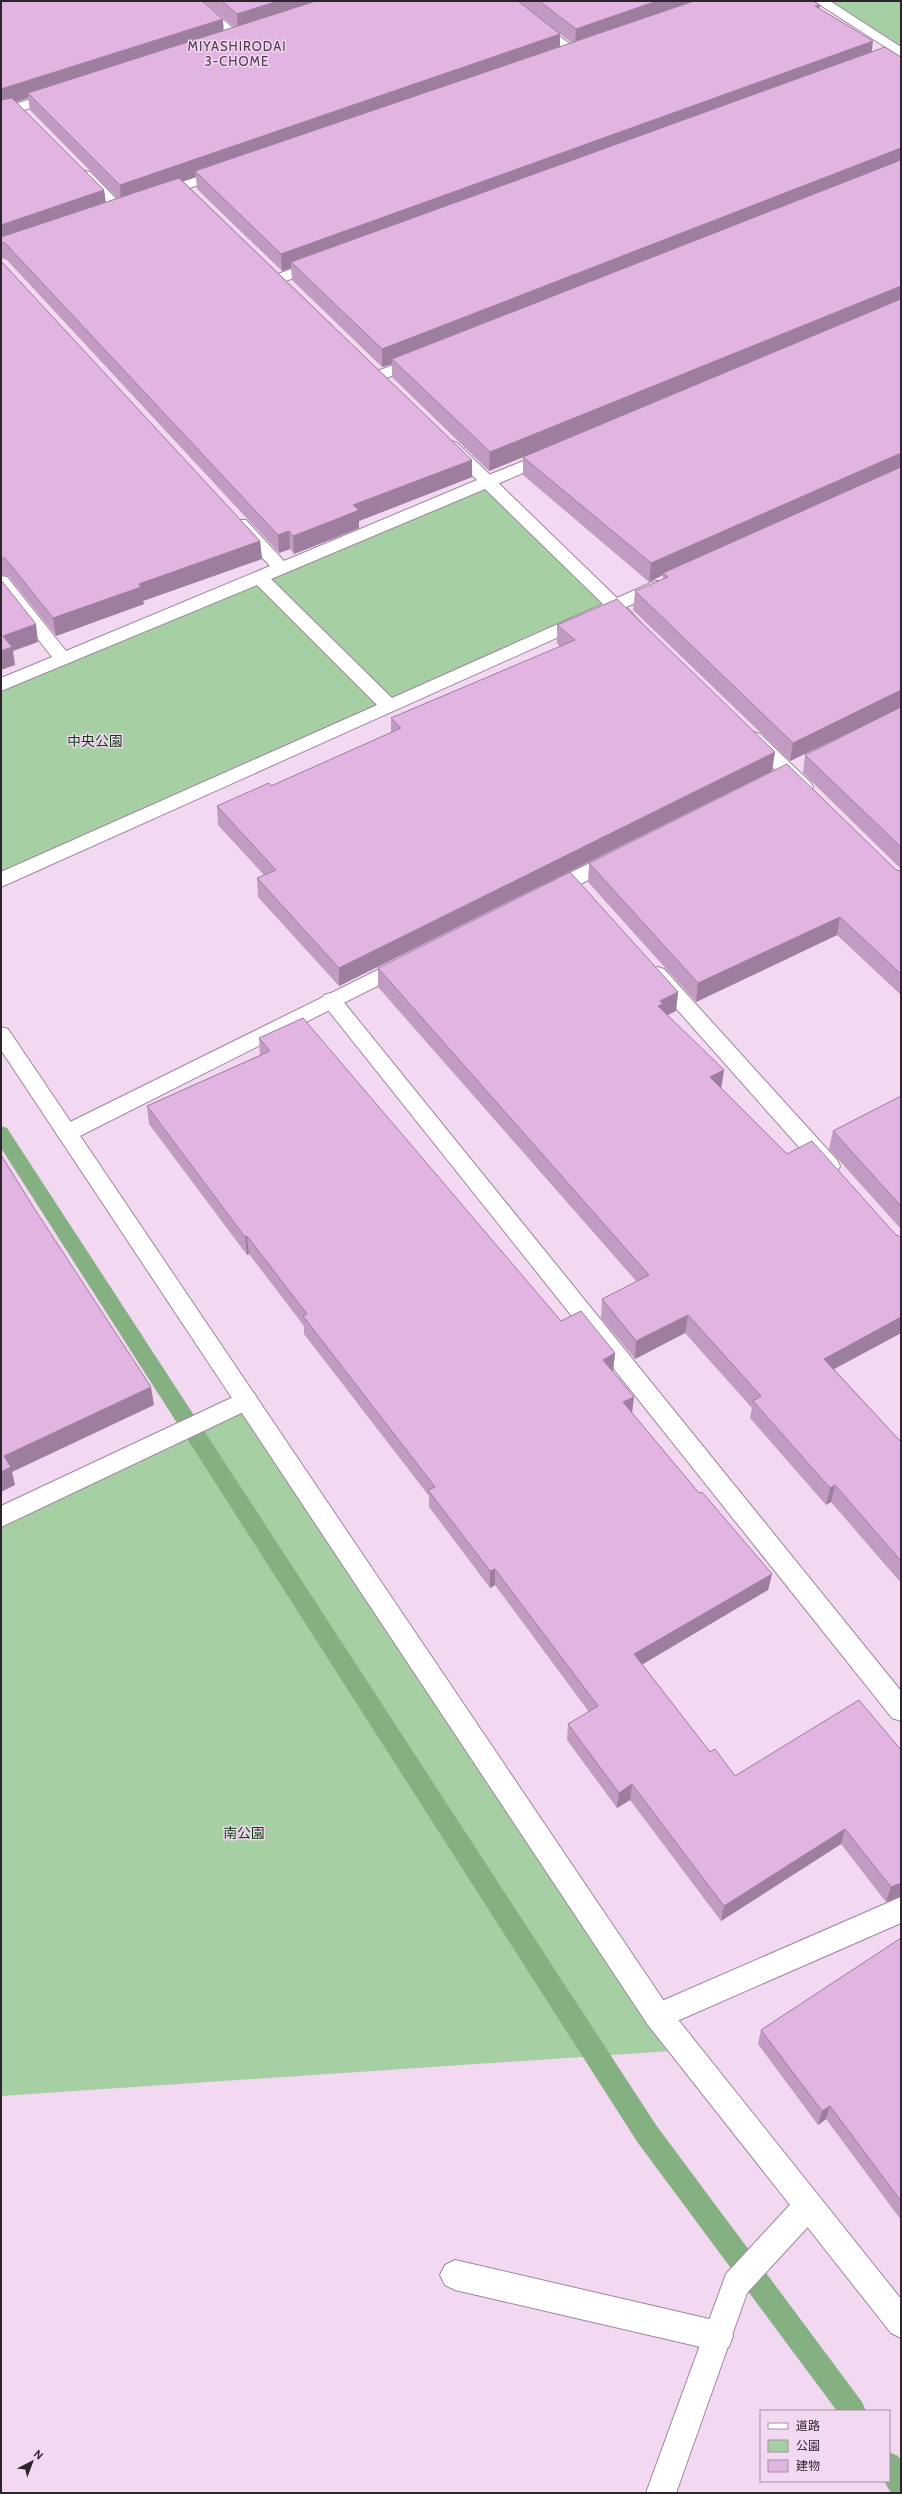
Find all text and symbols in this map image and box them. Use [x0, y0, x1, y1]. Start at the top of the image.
district label: MIYASHIRODAI 3-CHOME [188, 38, 286, 69]
park label: 中央公園 [67, 732, 123, 750]
park label: 南公園 [223, 1824, 265, 1842]
legend [760, 2410, 890, 2482]
text: 道路 [796, 2418, 820, 2433]
text: 公園 [796, 2438, 820, 2453]
north arrow [12, 2442, 52, 2482]
text: N [31, 2447, 46, 2462]
text: 建物 [796, 2458, 820, 2473]

